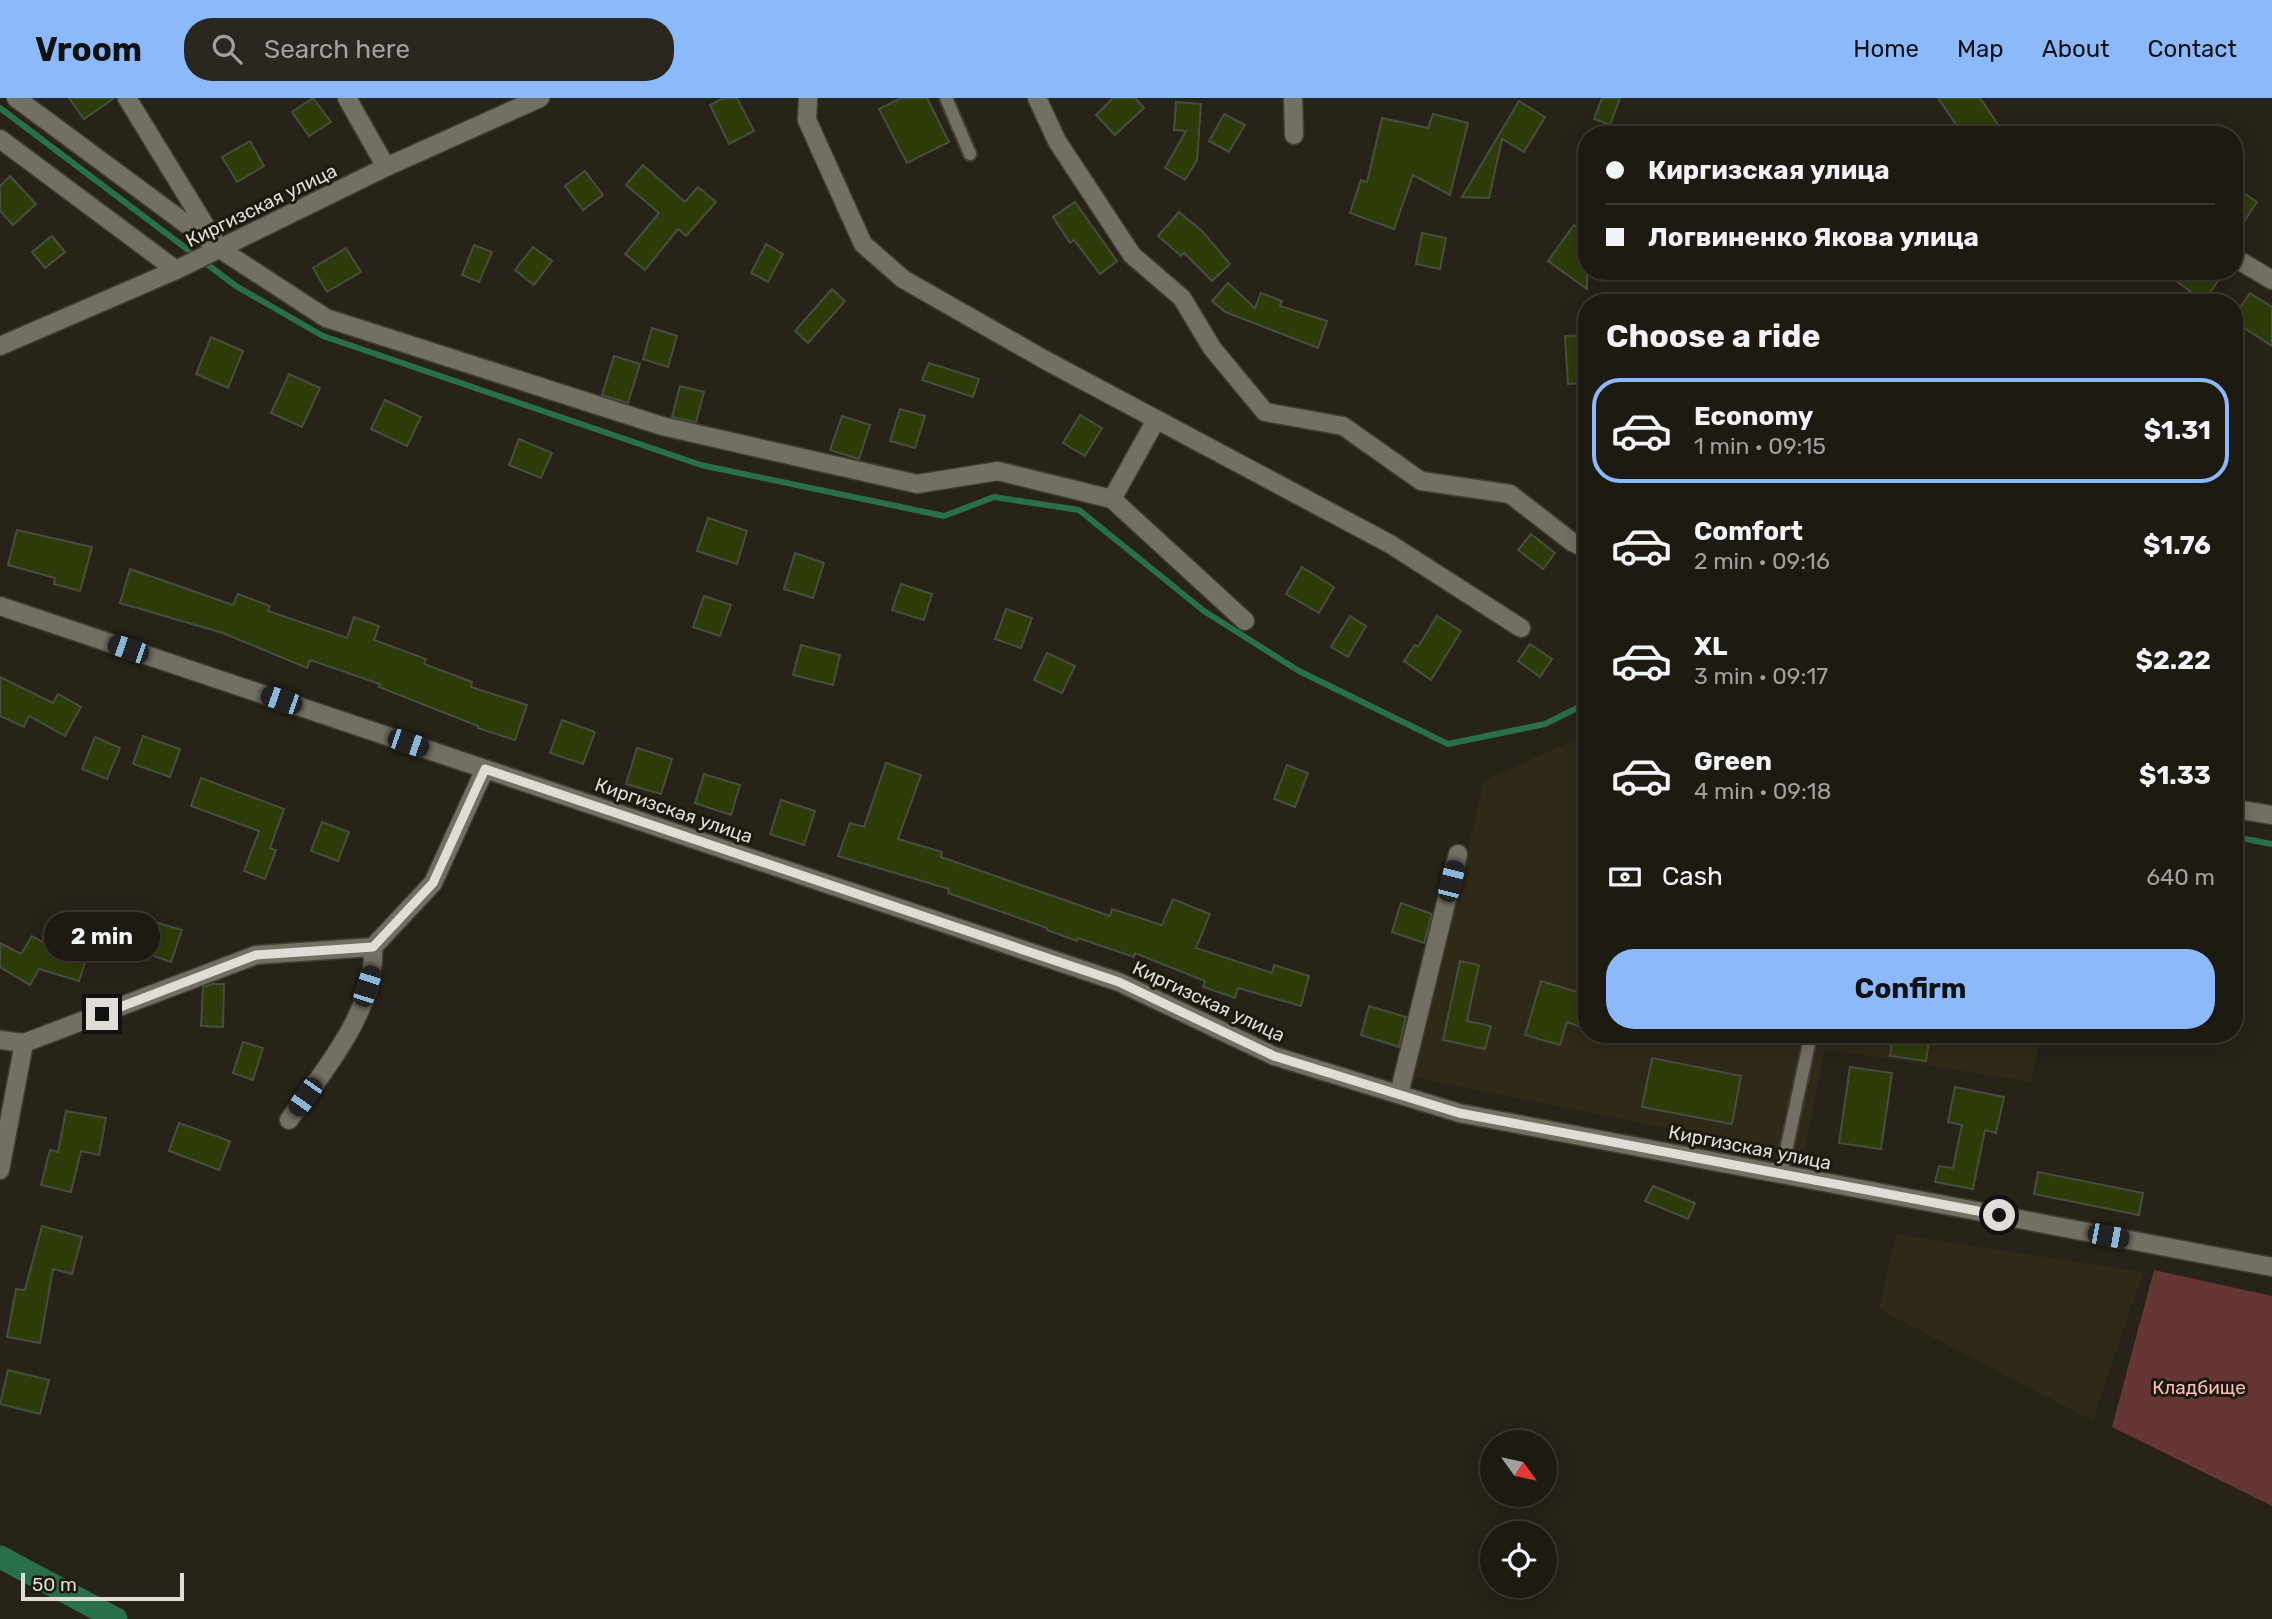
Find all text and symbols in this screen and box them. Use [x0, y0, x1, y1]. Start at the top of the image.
search box [184, 18, 674, 81]
text: Vroom [35, 30, 142, 69]
icon: search [208, 30, 246, 68]
text: Search here [264, 34, 410, 65]
text: Home [1853, 35, 1919, 63]
text: Map [1957, 35, 2004, 63]
text: About [2042, 35, 2110, 63]
text: Contact [2148, 35, 2237, 63]
text: Киргизская улица [1648, 155, 1890, 186]
street label: Киргизская улица [182, 159, 341, 252]
text: Логвиненко Якова улица [1648, 222, 1979, 253]
text: Choose a ride [1606, 317, 1820, 355]
icon: car [1610, 399, 1673, 462]
text: Economy [1694, 401, 1813, 432]
text: $1.31 [2144, 415, 2211, 446]
text: 1 min · 09:15 [1694, 432, 1826, 460]
icon: car [1610, 514, 1673, 577]
text: Comfort [1694, 516, 1803, 547]
text: $1.76 [2143, 530, 2211, 561]
text: 2 min · 09:16 [1694, 547, 1830, 575]
icon: car [1610, 629, 1673, 692]
text: XL [1694, 631, 1727, 662]
car [105, 632, 152, 666]
text: $2.22 [2136, 645, 2211, 676]
text: 3 min · 09:17 [1694, 662, 1828, 690]
car [258, 683, 305, 717]
car [385, 726, 432, 760]
icon: car [1610, 744, 1673, 807]
text: Green [1694, 746, 1772, 777]
text: $1.33 [2139, 760, 2211, 791]
street label: Киргизская улица [592, 773, 756, 848]
text: 4 min · 09:18 [1694, 777, 1831, 805]
car [1436, 858, 1467, 904]
icon: cash [1606, 858, 1644, 896]
text: Cash [1662, 861, 1723, 892]
text: 640 m [2146, 863, 2215, 891]
callout: 2 min [44, 912, 160, 962]
text: 2 min [71, 922, 133, 950]
button: Confirm [1606, 949, 2215, 1029]
street label: Киргизская улица [1129, 956, 1289, 1047]
car [351, 963, 384, 1009]
route end [86, 998, 118, 1030]
car [285, 1074, 326, 1120]
street label: Киргизская улица [1667, 1120, 1833, 1175]
route start [1983, 1199, 2015, 1231]
car [2086, 1222, 2131, 1250]
park label: Кладбище [2152, 1376, 2246, 1399]
north arrow [1480, 1430, 1558, 1507]
map controls [1480, 1430, 1557, 1598]
button: locate [1480, 1521, 1557, 1598]
scale bar [21, 1570, 184, 1602]
text: 50 m [32, 1573, 77, 1596]

